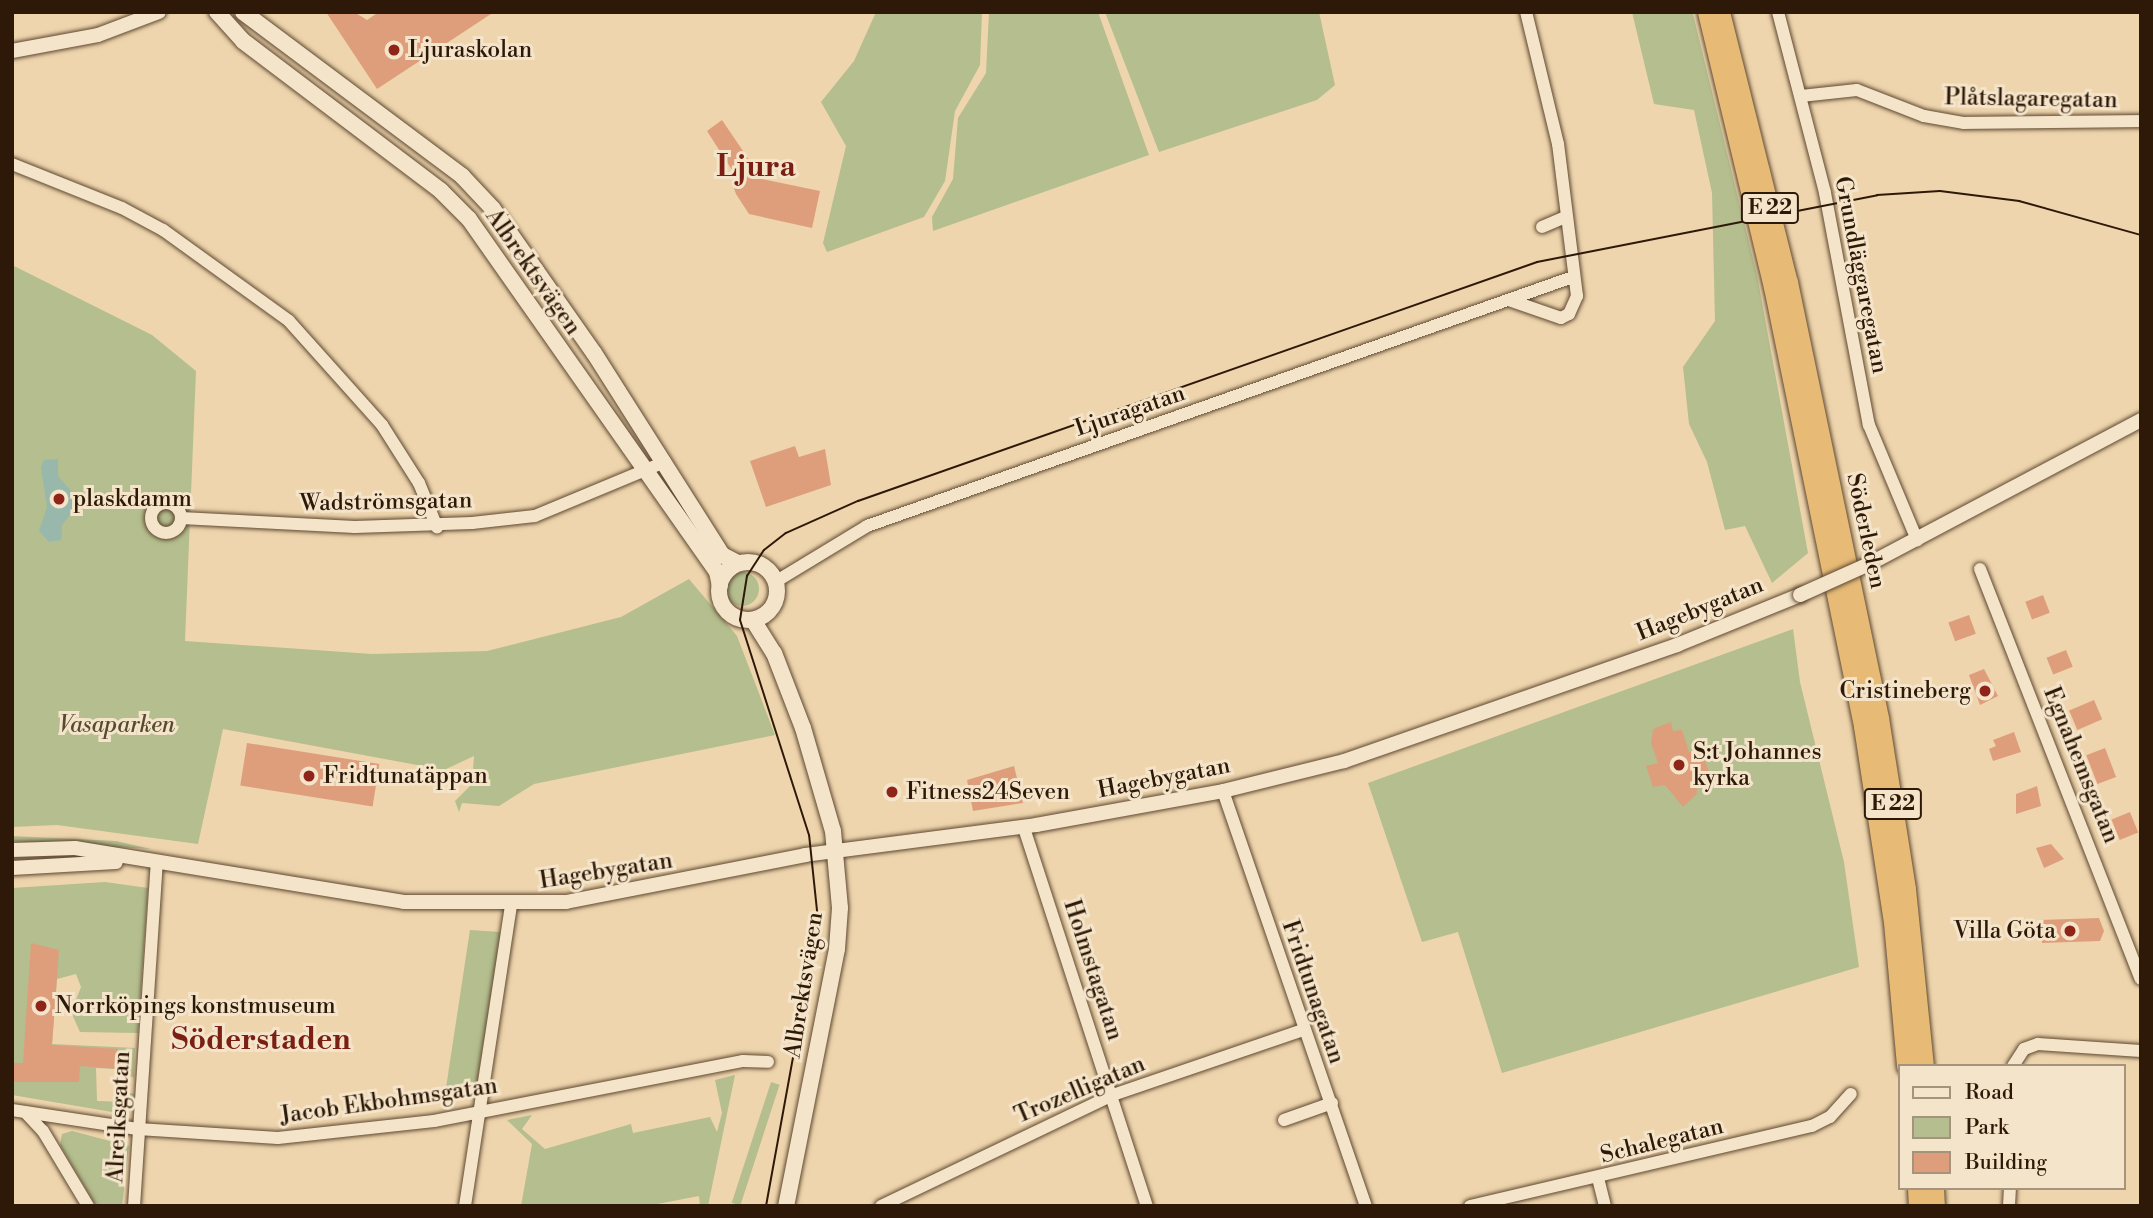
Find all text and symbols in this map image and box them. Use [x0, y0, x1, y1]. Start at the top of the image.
place label: Ljuraskolan [408, 36, 532, 64]
marker: Ljuraskolan [386, 42, 402, 58]
street label: Plåtslagaregatan [1944, 84, 2118, 114]
district label: Ljura [716, 149, 796, 185]
street label: Grundläggaregatan [1828, 174, 1894, 376]
road number: E 22 [1740, 190, 1800, 226]
street label: Albrektsvägen [479, 204, 587, 340]
street label: Ljuragatan [1071, 379, 1189, 443]
street label: Söderleden [1840, 471, 1892, 591]
place label: plaskdamm [73, 485, 192, 513]
street label: Wadströmsgatan [299, 487, 473, 517]
marker: plaskdamm [51, 491, 67, 507]
street label: Hagebygatan [1633, 571, 1767, 647]
place label: Cristineberg [1840, 677, 1971, 705]
marker: Cristineberg [1977, 683, 1993, 699]
street label: Egnahemsgatan [2037, 683, 2125, 847]
park label: Vasaparken [59, 711, 175, 739]
place label: S:t Johannes kyrka [1693, 738, 1822, 792]
street label: Hagebygatan [1095, 752, 1233, 804]
marker: S:t Johannes kyrka [1671, 757, 1687, 773]
place label: Fridtunatäppan [323, 762, 488, 790]
marker: Fridtunatäppan [301, 768, 317, 784]
place label: Fitness24Seven [906, 778, 1070, 806]
marker: Fitness24Seven [884, 784, 900, 800]
road number: E 22 [1863, 786, 1923, 822]
street label: Hagebygatan [537, 847, 675, 895]
street label: Holmstagatan [1057, 896, 1129, 1044]
street label: Albrektsvägen [779, 910, 829, 1060]
street label: Fridtunagatan [1276, 917, 1350, 1067]
place label: Villa Göta [1953, 917, 2056, 945]
marker: Villa Göta [2062, 923, 2078, 939]
place label: Norrköpings konstmuseum [55, 992, 336, 1020]
marker: Norrköpings konstmuseum [33, 998, 49, 1014]
district label: Söderstaden [171, 1022, 351, 1058]
street label: Alreiksgatan [102, 1050, 136, 1184]
street label: Trozelligatan [1011, 1050, 1149, 1130]
legend [1898, 1064, 2125, 1190]
street label: Jacob Ekbohmsgatan [279, 1072, 499, 1130]
text: Road [1965, 1080, 2014, 1106]
street label: Schalegatan [1598, 1112, 1726, 1170]
text: Park [1965, 1115, 2009, 1141]
text: Building [1965, 1150, 2047, 1176]

